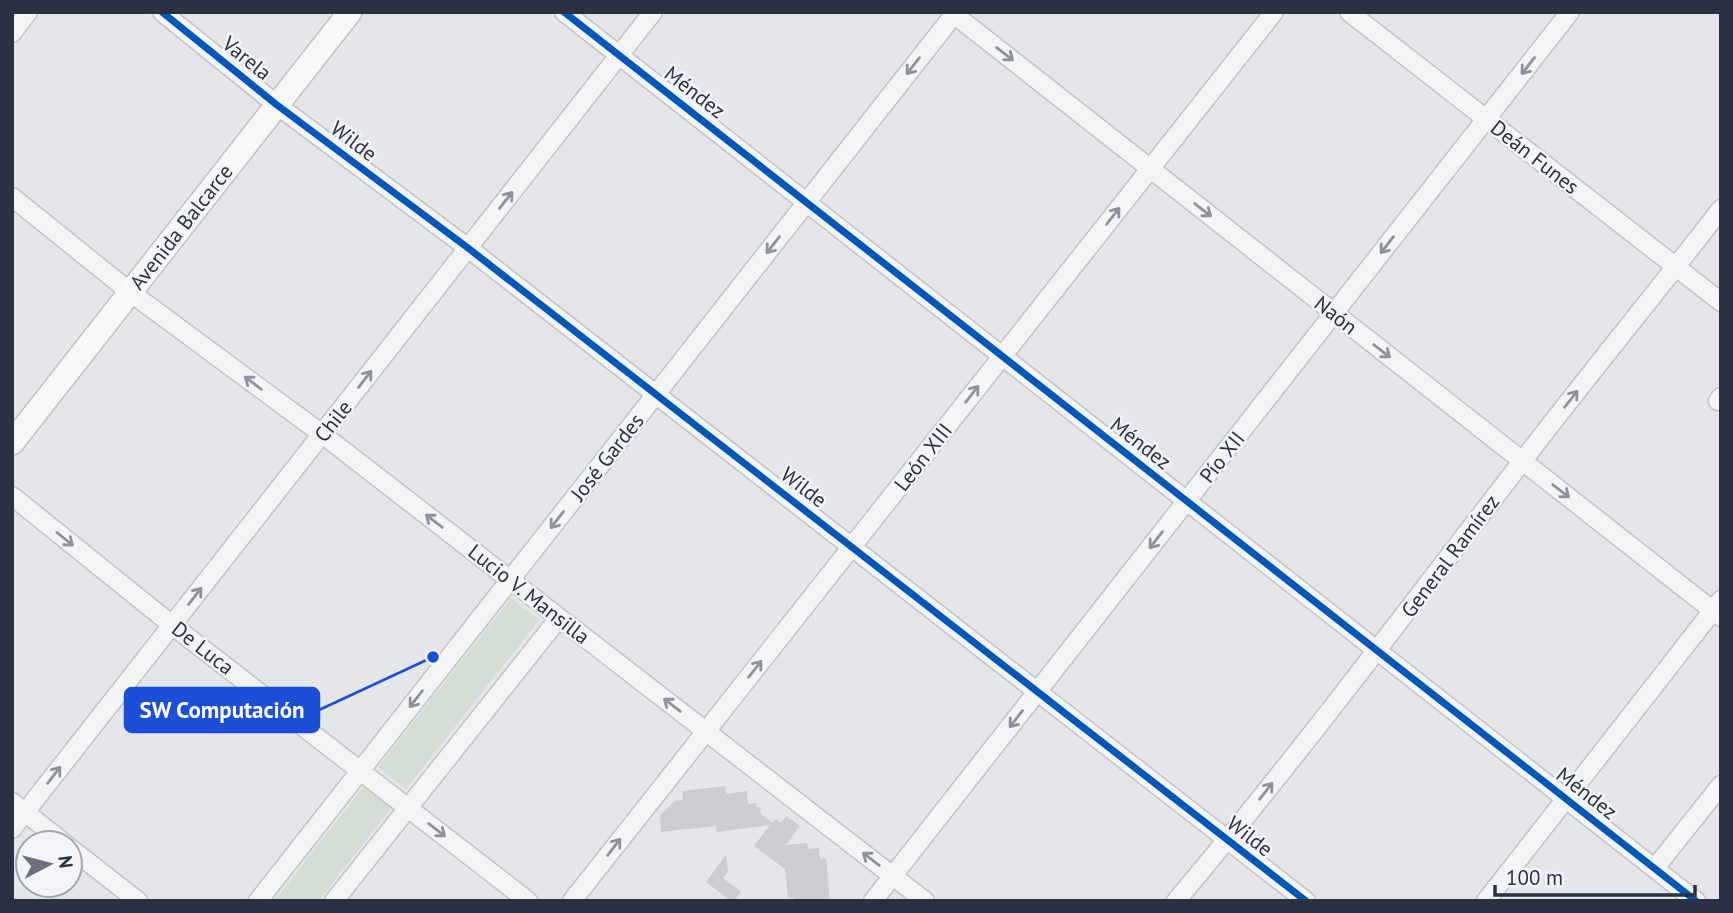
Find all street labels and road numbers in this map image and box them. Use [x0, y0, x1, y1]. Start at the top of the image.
street label: Varela [216, 29, 277, 86]
street label: Méndez [659, 60, 731, 124]
street label: Deán Funes [1485, 114, 1585, 200]
street label: Wilde [325, 115, 383, 167]
street label: Avenida Balcarce [124, 159, 238, 295]
street label: Naón [1309, 290, 1363, 340]
street label: Chile [308, 395, 358, 447]
street label: José Gardes [564, 408, 650, 507]
street label: Méndez [1105, 411, 1177, 475]
street label: León XIII [888, 418, 958, 496]
street label: Pío XII [1193, 426, 1251, 488]
street label: Wilde [776, 461, 832, 513]
street label: General Ramírez [1395, 489, 1505, 623]
street label: Lucio V. Mansilla [463, 538, 595, 650]
street label: De Luca [166, 615, 240, 681]
street label: Méndez [1551, 761, 1623, 825]
street label: Wilde [1222, 810, 1278, 862]

